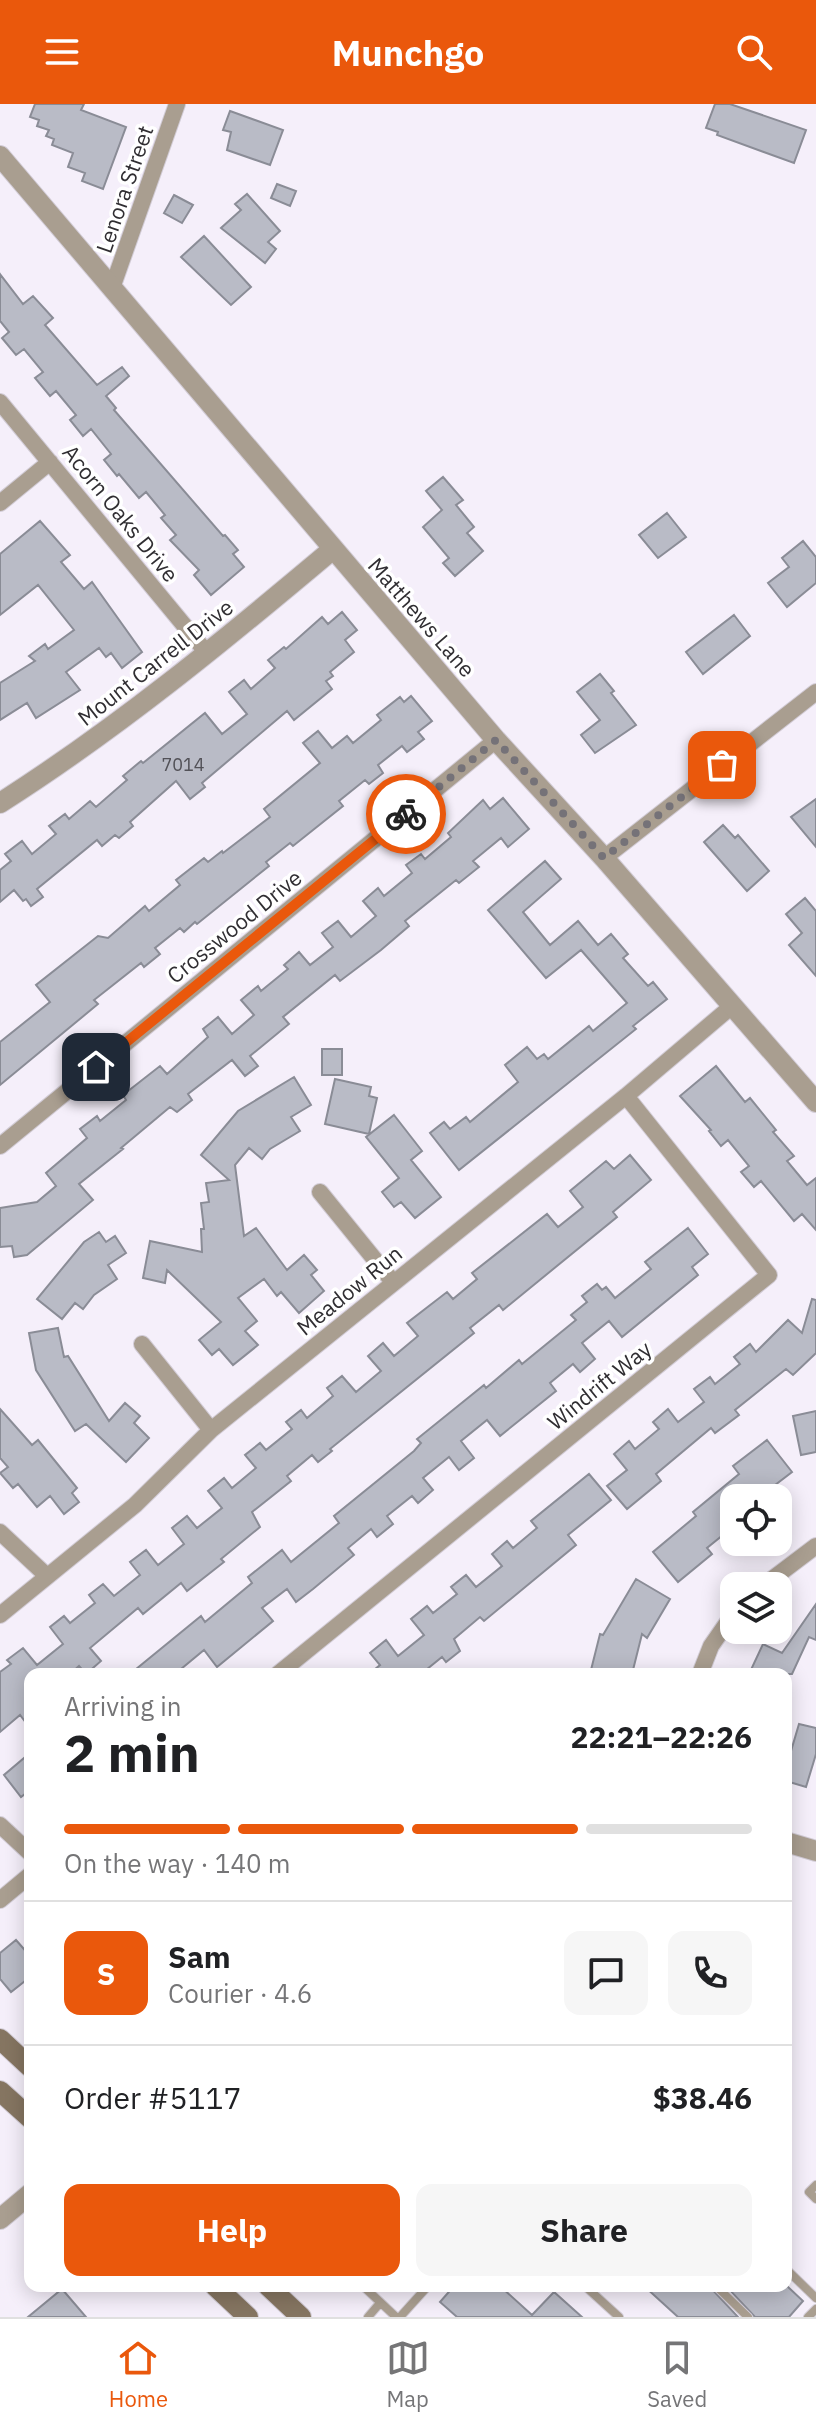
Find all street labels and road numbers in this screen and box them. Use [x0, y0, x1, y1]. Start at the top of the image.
street label: Lenora Street [89, 121, 159, 257]
street label: Acorn Oaks Drive [57, 438, 185, 588]
street label: Matthews Lane [362, 551, 482, 683]
street label: Mount Carrell Drive [71, 592, 239, 732]
street label: Crosswood Drive [161, 863, 307, 989]
street label: Meadow Run [290, 1239, 408, 1341]
street label: Windrift Way [541, 1334, 657, 1436]

